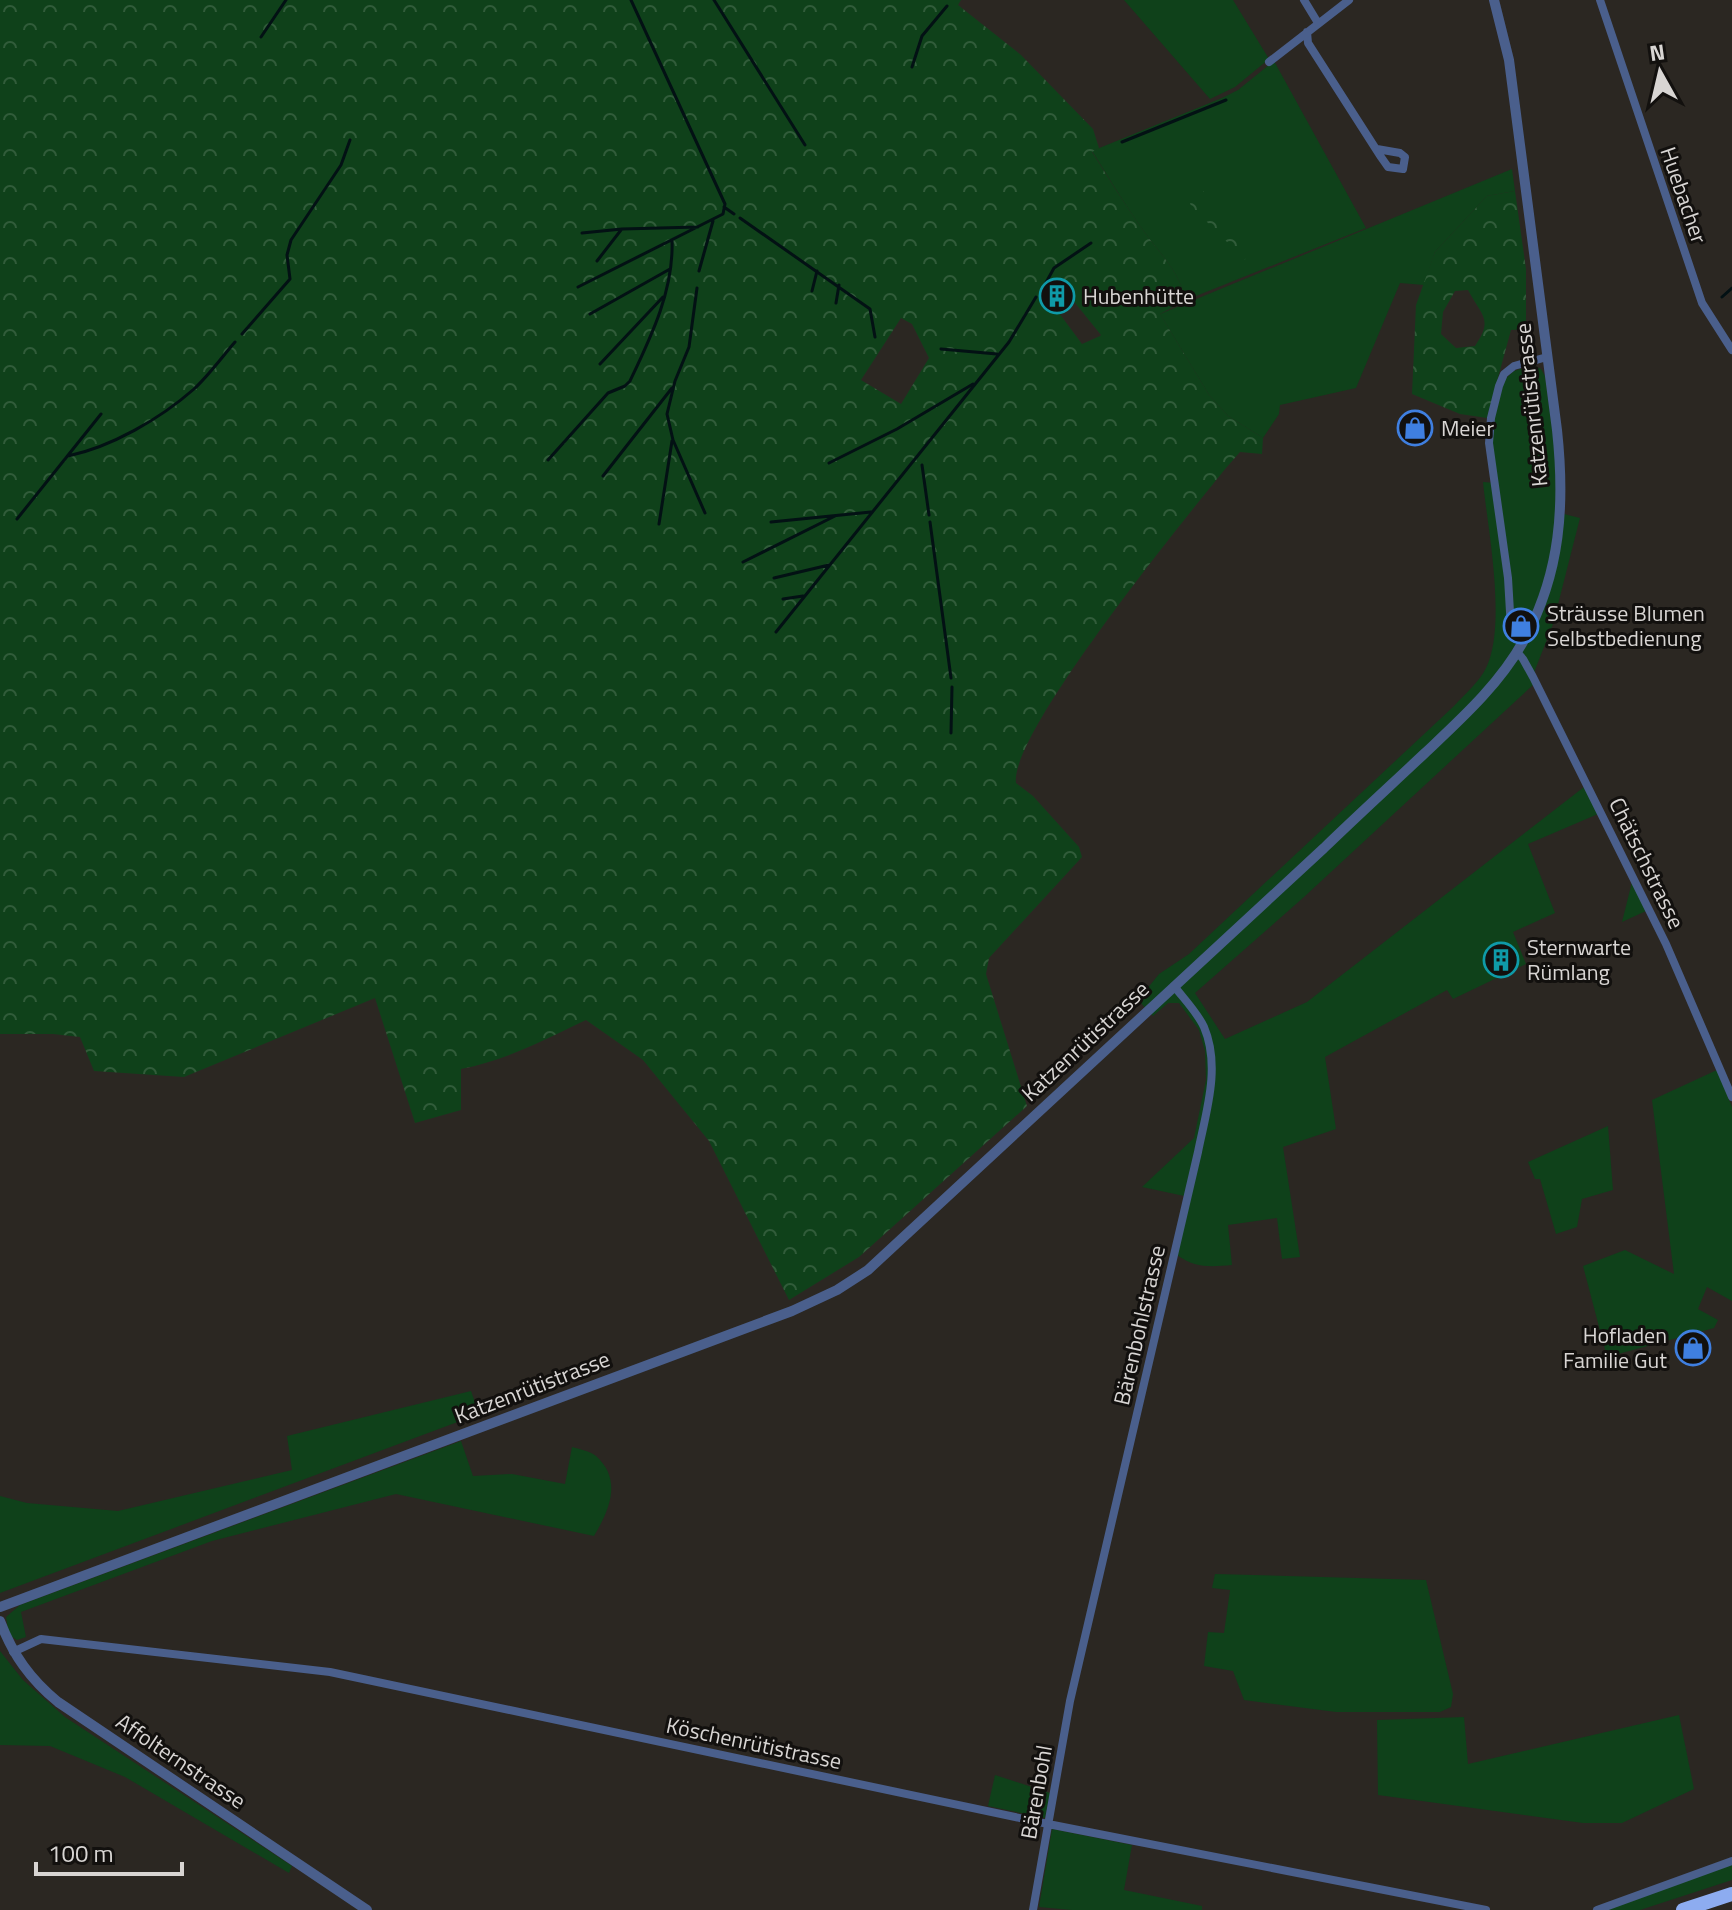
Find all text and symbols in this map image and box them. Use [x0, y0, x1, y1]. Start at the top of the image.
north arrow [1620, 32, 1700, 112]
text: N [1647, 34, 1667, 70]
street label: Huebacher [1652, 142, 1717, 248]
building icon: Hubenhütte [1038, 277, 1076, 315]
place label: Hubenhütte [1083, 279, 1194, 313]
street label: Katzenrütistrasse [1506, 322, 1556, 488]
shop icon: Meier [1396, 409, 1434, 447]
place label: Meier [1441, 411, 1494, 445]
place label: Sträusse Blumen Selbstbedienung [1547, 596, 1705, 655]
shop icon: Sträusse Blumen Selbstbedienung [1502, 607, 1540, 645]
street label: Chätschstrasse [1601, 792, 1693, 934]
place label: Sternwarte Rümlang [1527, 930, 1631, 989]
building icon: Sternwarte Rümlang [1482, 941, 1520, 979]
street label: Katzenrütistrasse [1013, 973, 1157, 1109]
street label: Bärenbohlstrasse [1104, 1242, 1174, 1408]
place label: Hofladen Familie Gut [1563, 1318, 1667, 1377]
shop icon: Hofladen Familie Gut [1674, 1329, 1712, 1367]
street label: Katzenrütistrasse [449, 1342, 615, 1432]
street label: Affolternstrasse [109, 1705, 253, 1817]
street label: Köschenrütistrasse [663, 1708, 845, 1778]
street label: Bärenbohl [1011, 1742, 1061, 1842]
scale bar [36, 1826, 182, 1876]
text: 100 m [48, 1835, 114, 1871]

